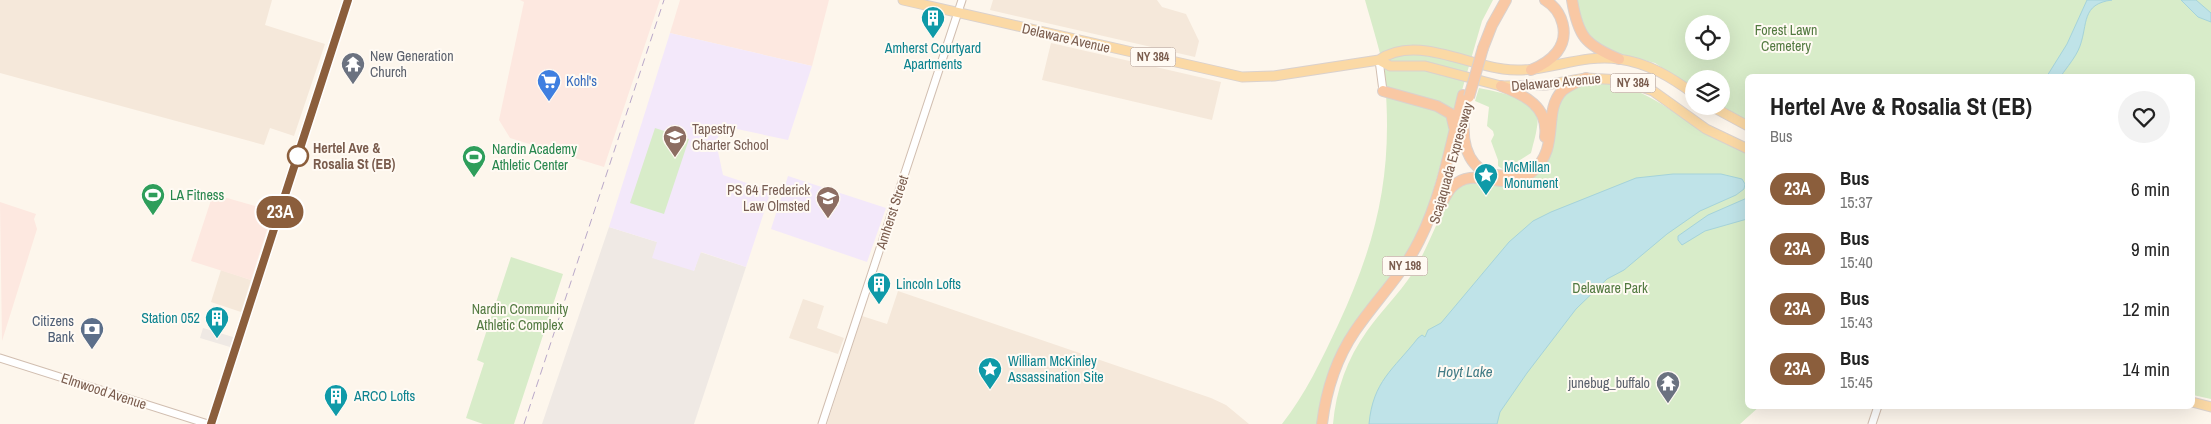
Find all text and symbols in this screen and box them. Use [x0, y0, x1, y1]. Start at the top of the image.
building icon: Amherst Courtyard Apartments [920, 5, 946, 39]
map controls [1685, 15, 1730, 115]
button: locate [1685, 15, 1730, 60]
street label: Delaware Avenue [1020, 19, 1112, 57]
park label: Forest Lawn Cemetery [1755, 21, 1817, 55]
place label: Amherst Courtyard Apartments [884, 39, 981, 73]
place label: New Generation Church [370, 47, 454, 81]
road number: NY 384 [1130, 48, 1176, 66]
temple icon: New Generation Church [340, 51, 366, 85]
supermarket icon: Kohl's [536, 68, 562, 102]
street label: Delaware Avenue [1510, 69, 1602, 95]
button: layers [1685, 70, 1730, 115]
place label: Kohl's [566, 72, 597, 90]
road number: NY 384 [1610, 74, 1656, 92]
text: Hertel Ave & Rosalia St (EB) [1770, 90, 2032, 122]
button: heart [2118, 91, 2170, 143]
street label: Scajaquada Expressway [1425, 100, 1477, 226]
place label: Tapestry Charter School [692, 120, 769, 154]
school or university icon: Tapestry Charter School [662, 124, 688, 158]
text: Bus [1770, 125, 1793, 147]
place label: Hertel Ave & Rosalia St (EB) [313, 139, 395, 173]
place label: Nardin Academy Athletic Center [491, 140, 577, 174]
sports icon: Nardin Academy Athletic Center [461, 144, 487, 178]
marker: Hertel Ave & Rosalia St (EB) [287, 145, 309, 167]
place label: McMillan Monument [1504, 158, 1558, 192]
place icon: McMillan Monument [1473, 162, 1499, 196]
text: Bus [1840, 165, 1869, 191]
street label: Amherst Street [871, 173, 912, 252]
text: 23A [1784, 176, 1811, 201]
text: 6 min [2131, 176, 2170, 202]
place label: PS 64 Frederick Law Olmsted [727, 181, 810, 215]
sports icon: LA Fitness [140, 182, 166, 216]
school or university icon: PS 64 Frederick Law Olmsted [815, 185, 841, 219]
place label: LA Fitness [170, 186, 225, 204]
text: 15:37 [1840, 191, 1873, 213]
line badge: 23A [251, 196, 309, 228]
text: 23A [266, 199, 294, 224]
text: Bus [1840, 225, 1869, 251]
text: 23A [1784, 236, 1811, 261]
text: 9 min [2131, 236, 2170, 262]
text: 15:40 [1840, 251, 1873, 273]
road number: NY 198 [1382, 256, 1428, 276]
building icon: Lincoln Lofts [866, 271, 892, 305]
place label: Lincoln Lofts [896, 275, 961, 293]
park label: Delaware Park [1572, 279, 1648, 297]
text: Bus [1840, 285, 1869, 311]
text: 23A [1784, 296, 1811, 321]
text: 12 min [2122, 296, 2170, 322]
park label: Nardin Community Athletic Complex [472, 300, 568, 334]
building icon: Station 052 [204, 305, 230, 339]
place label: Station 052 [141, 309, 200, 327]
text: 15:43 [1840, 311, 1873, 333]
place label: Citizens Bank [32, 312, 74, 346]
bank icon: Citizens Bank [79, 316, 105, 350]
text: Bus [1840, 345, 1869, 371]
place label: William McKinley Assassination Site [1007, 352, 1104, 386]
place icon: William McKinley Assassination Site [977, 356, 1003, 390]
text: 23A [1784, 356, 1811, 381]
text: 14 min [2122, 356, 2170, 382]
water label: Hoyt Lake [1437, 361, 1493, 382]
street label: Elmwood Avenue [59, 369, 149, 413]
temple icon: junebug_buffalo [1655, 370, 1681, 404]
text: 15:45 [1840, 371, 1873, 393]
place label: junebug_buffalo [1567, 374, 1650, 392]
building icon: ARCO Lofts [323, 383, 349, 417]
place label: ARCO Lofts [353, 387, 416, 405]

